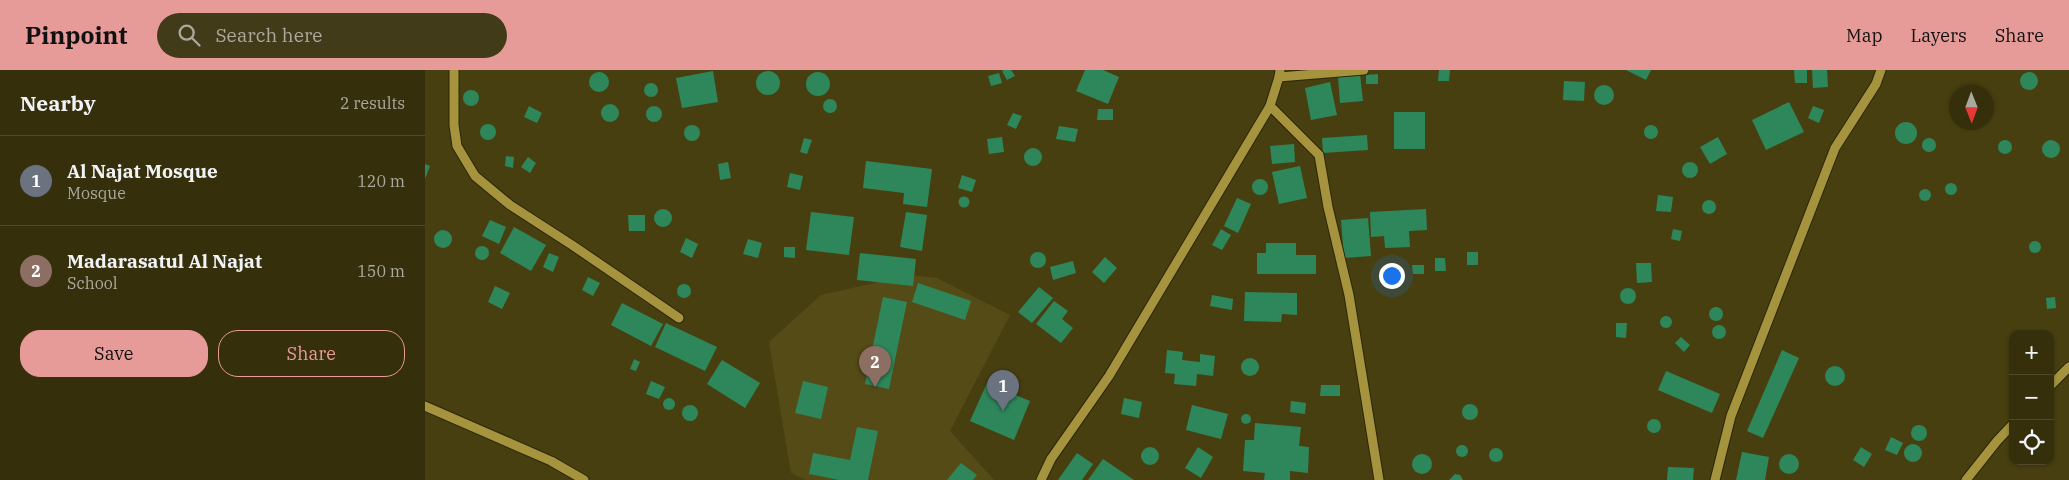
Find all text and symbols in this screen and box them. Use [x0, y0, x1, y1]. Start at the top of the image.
search box [157, 13, 507, 58]
text: Pinpoint [25, 19, 127, 51]
icon: search [175, 21, 203, 49]
text: Search here [215, 23, 322, 47]
text: Map [1846, 24, 1883, 47]
text: Layers [1911, 24, 1967, 47]
text: Share [1995, 24, 2044, 47]
north arrow [1949, 85, 1994, 130]
text: Nearby [20, 89, 96, 117]
text: 2 results [340, 93, 405, 113]
text: Al Najat Mosque [67, 159, 218, 183]
text: 1 [31, 171, 41, 191]
text: 120 m [357, 171, 405, 191]
text: Mosque [67, 183, 126, 203]
text: Madarasatul Al Najat [67, 249, 262, 273]
text: 2 [31, 261, 41, 281]
text: 150 m [357, 261, 405, 281]
your location [1379, 263, 1405, 289]
text: School [67, 273, 118, 293]
button: Save [20, 330, 208, 377]
button: Share [218, 330, 405, 377]
map controls [2009, 330, 2054, 465]
button: + [2009, 330, 2054, 375]
pin: 2 [859, 346, 891, 387]
pin: 1 [987, 370, 1019, 411]
button: − [2009, 375, 2054, 420]
button: locate [2009, 420, 2054, 465]

